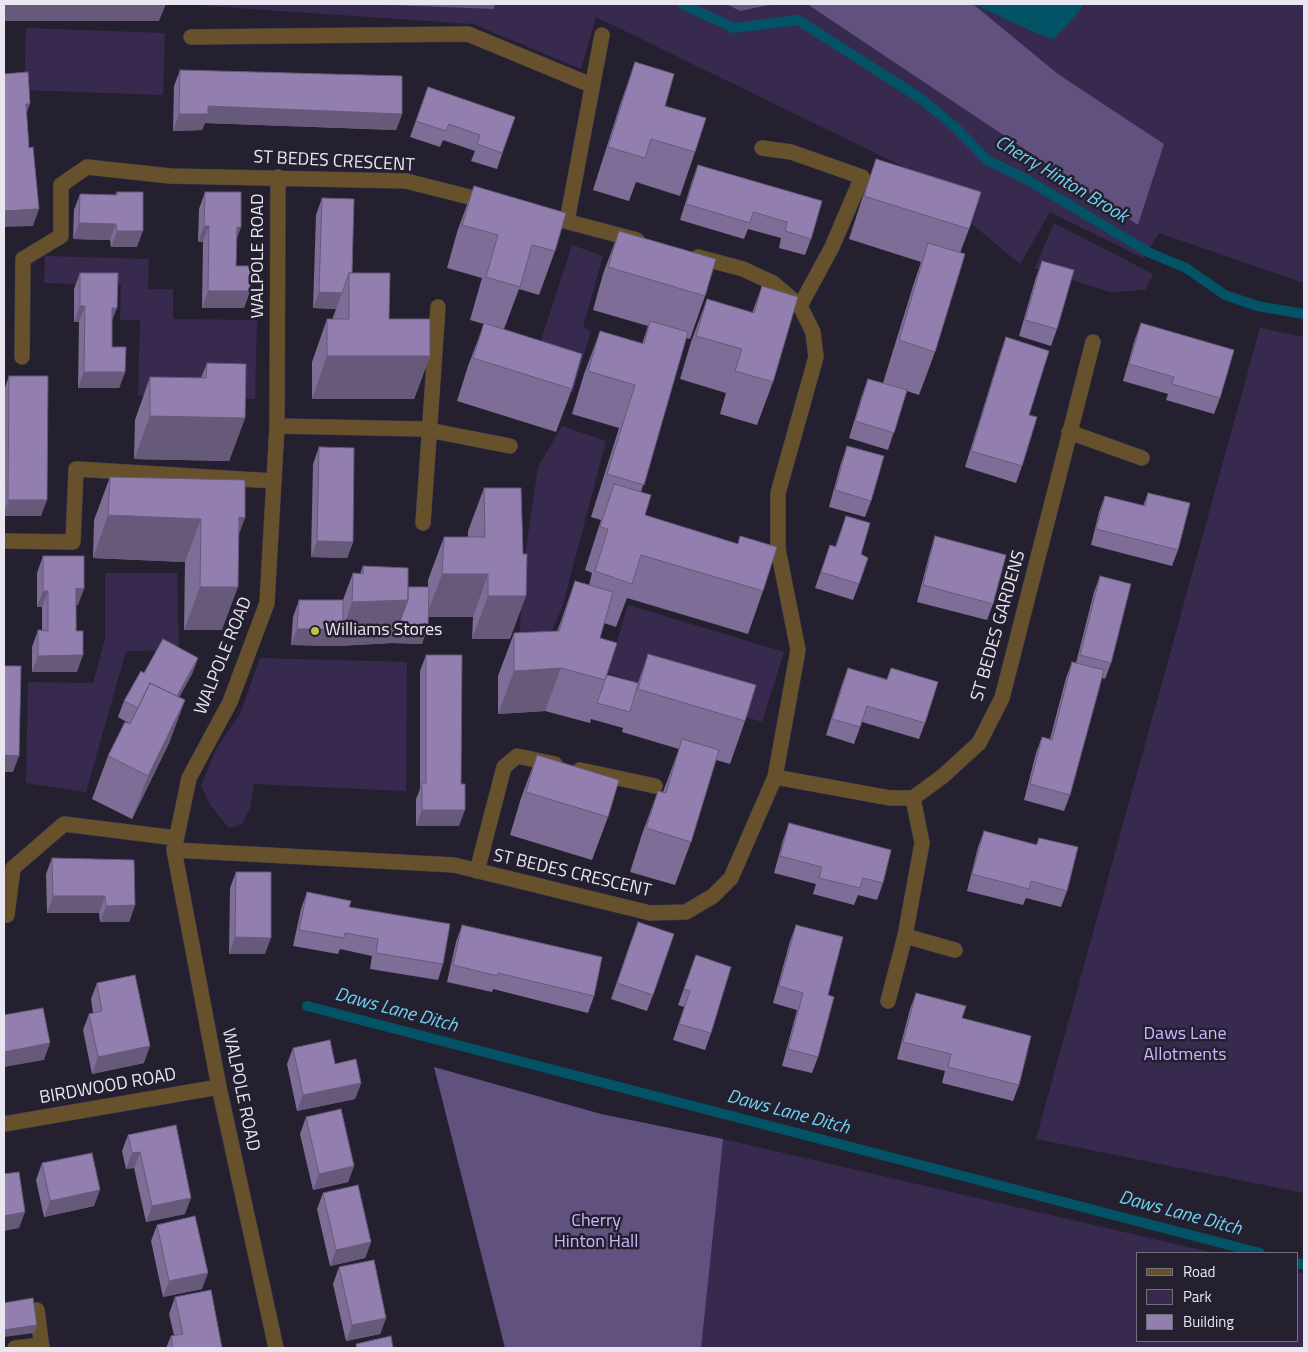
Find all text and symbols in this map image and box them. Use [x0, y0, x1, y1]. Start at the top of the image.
water label: Cherry Hinton Brook [990, 131, 1132, 229]
street label: ST BEDES CRESCENT [253, 147, 415, 177]
street label: WALPOLE ROAD [248, 193, 270, 319]
street label: ST BEDES GARDENS [967, 548, 1031, 704]
street label: WALPOLE ROAD [191, 594, 257, 718]
place label: Williams Stores [325, 620, 442, 642]
marker: Williams Stores [309, 625, 321, 637]
street label: ST BEDES CRESCENT [491, 845, 653, 903]
water label: Daws Lane Ditch [332, 984, 460, 1038]
park label: Daws Lane Allotments [1143, 1024, 1227, 1066]
street label: WALPOLE ROAD [216, 1027, 264, 1153]
street label: BIRDWOOD ROAD [38, 1064, 178, 1110]
water label: Daws Lane Ditch [724, 1086, 852, 1140]
water label: Daws Lane Ditch [1116, 1187, 1244, 1241]
park label: Cherry Hinton Hall [554, 1211, 638, 1254]
legend [1136, 1252, 1298, 1342]
text: Road [1183, 1260, 1215, 1283]
text: Park [1183, 1285, 1212, 1308]
text: Building [1183, 1310, 1234, 1333]

